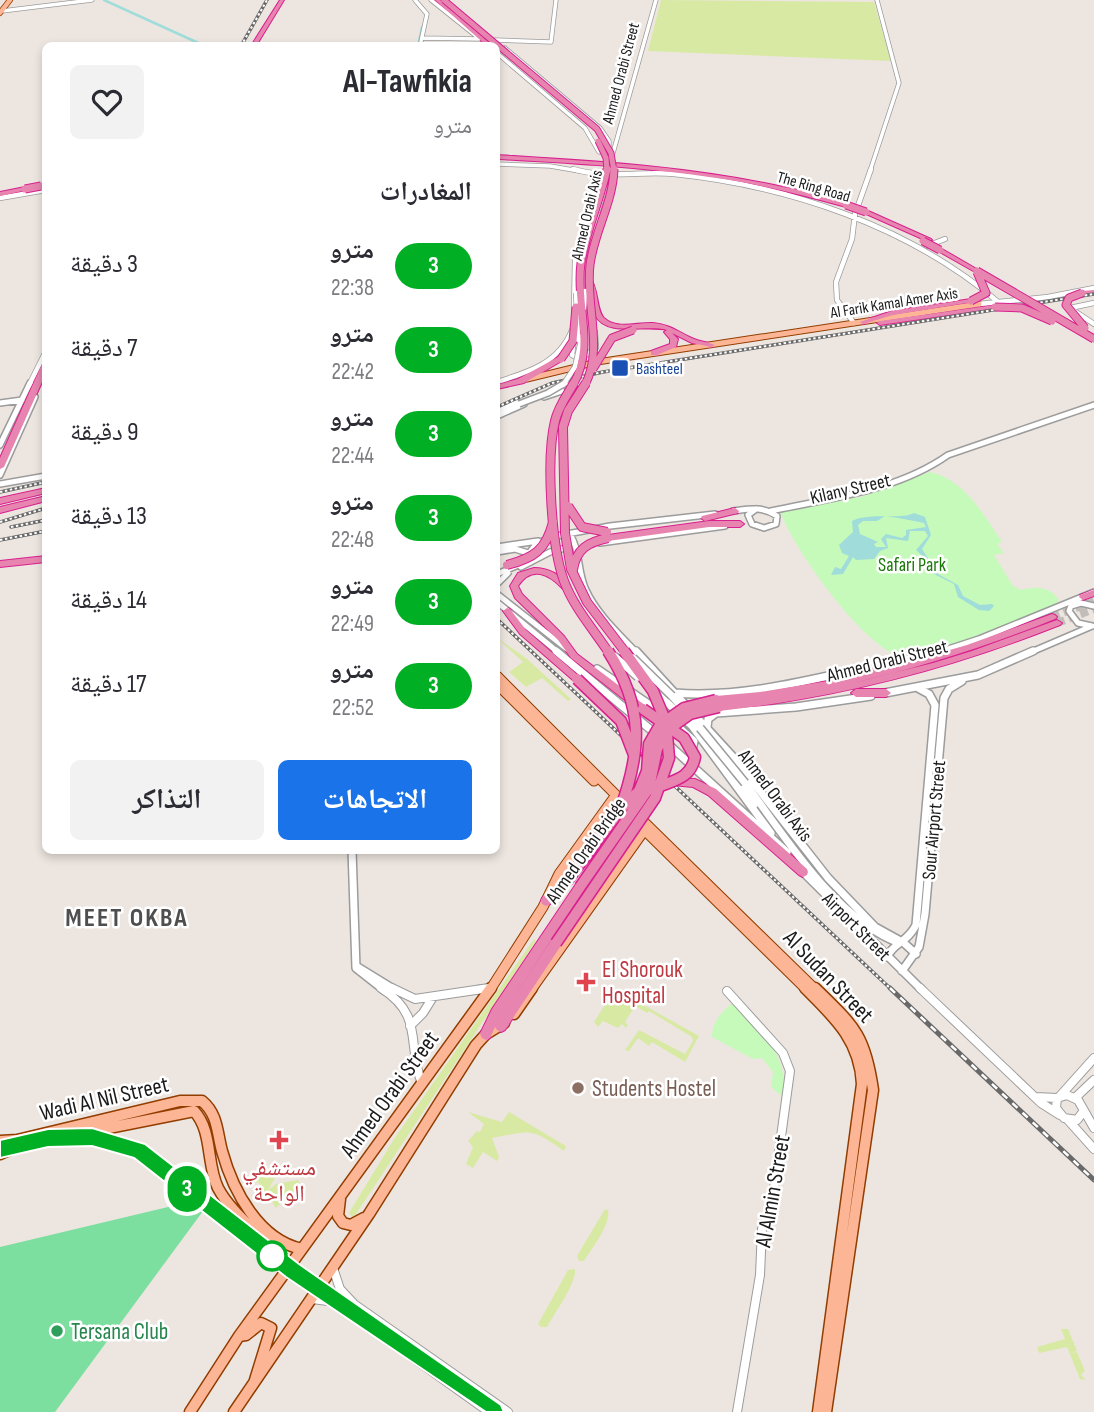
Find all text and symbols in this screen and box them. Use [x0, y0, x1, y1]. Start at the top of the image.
street label: Ahmed Orabi Street [599, 21, 644, 127]
text: Al-Tawfikia [343, 62, 472, 102]
button: heart [70, 65, 144, 139]
text: مترو [433, 112, 472, 140]
street label: Ahmed Orabi Axis [568, 168, 607, 263]
street label: The Ring Road [775, 168, 852, 207]
text: المغادرات [380, 177, 472, 208]
text: مترو [329, 235, 374, 266]
text: 3 دقيقة [70, 249, 138, 280]
text: 3 [428, 251, 439, 280]
text: 22:38 [331, 274, 374, 302]
street label: Al Farik Kamal Amer Axis [828, 284, 960, 323]
text: مترو [329, 319, 374, 350]
text: 7 دقيقة [70, 333, 137, 364]
text: 3 [428, 335, 439, 364]
text: 22:42 [331, 358, 374, 386]
marker: Bashteel [610, 358, 630, 378]
place label: Bashteel [636, 360, 683, 379]
text: مترو [329, 403, 374, 434]
text: 9 دقيقة [70, 417, 139, 448]
text: 3 [428, 419, 439, 448]
text: 22:44 [331, 442, 374, 470]
street label: Kilany Street [808, 469, 893, 510]
text: مترو [329, 487, 374, 518]
text: 13 دقيقة [70, 501, 147, 532]
text: 3 [428, 503, 439, 532]
text: 22:48 [331, 526, 374, 554]
park label: Safari Park [878, 554, 947, 577]
text: مترو [329, 571, 374, 602]
text: 14 دقيقة [70, 585, 147, 616]
text: 3 [428, 587, 439, 616]
text: 22:49 [331, 610, 374, 638]
street label: Ahmed Orabi Street [824, 635, 950, 688]
text: مترو [329, 655, 374, 686]
text: 17 دقيقة [70, 669, 146, 700]
text: 3 [428, 671, 439, 700]
text: 22:52 [332, 694, 374, 722]
street label: Ahmed Orabi Axis [732, 745, 817, 847]
street label: Sour Airport Street [918, 759, 951, 881]
button: التذاكر [70, 760, 264, 840]
button: الاتجاهات [278, 760, 472, 840]
street label: Ahmed Orabi Bridge [541, 793, 631, 909]
street label: Airport Street [816, 887, 895, 966]
district label: MEET OKBA [65, 903, 189, 934]
street label: Al Sudan Street [777, 924, 879, 1029]
place label: El Shorouk Hospital [602, 956, 683, 1010]
marker: El Shorouk Hospital [576, 972, 596, 992]
street label: Ahmed Orabi Street [334, 1026, 445, 1164]
street label: Wadi Al Nil Street [37, 1071, 171, 1127]
place label: Students Hostel [592, 1075, 716, 1103]
marker: Students Hostel [570, 1080, 586, 1096]
marker: مستشفي الواحة [269, 1130, 289, 1150]
street label: Al Almin Street [749, 1133, 797, 1251]
place label: مستشفي الواحة [242, 1154, 316, 1208]
line badge: 3 [164, 1166, 210, 1212]
text: 3 [182, 1174, 192, 1203]
unlabelled marker [257, 1241, 287, 1271]
place label: Tersana Club [71, 1318, 168, 1346]
marker: Tersana Club [49, 1323, 65, 1339]

